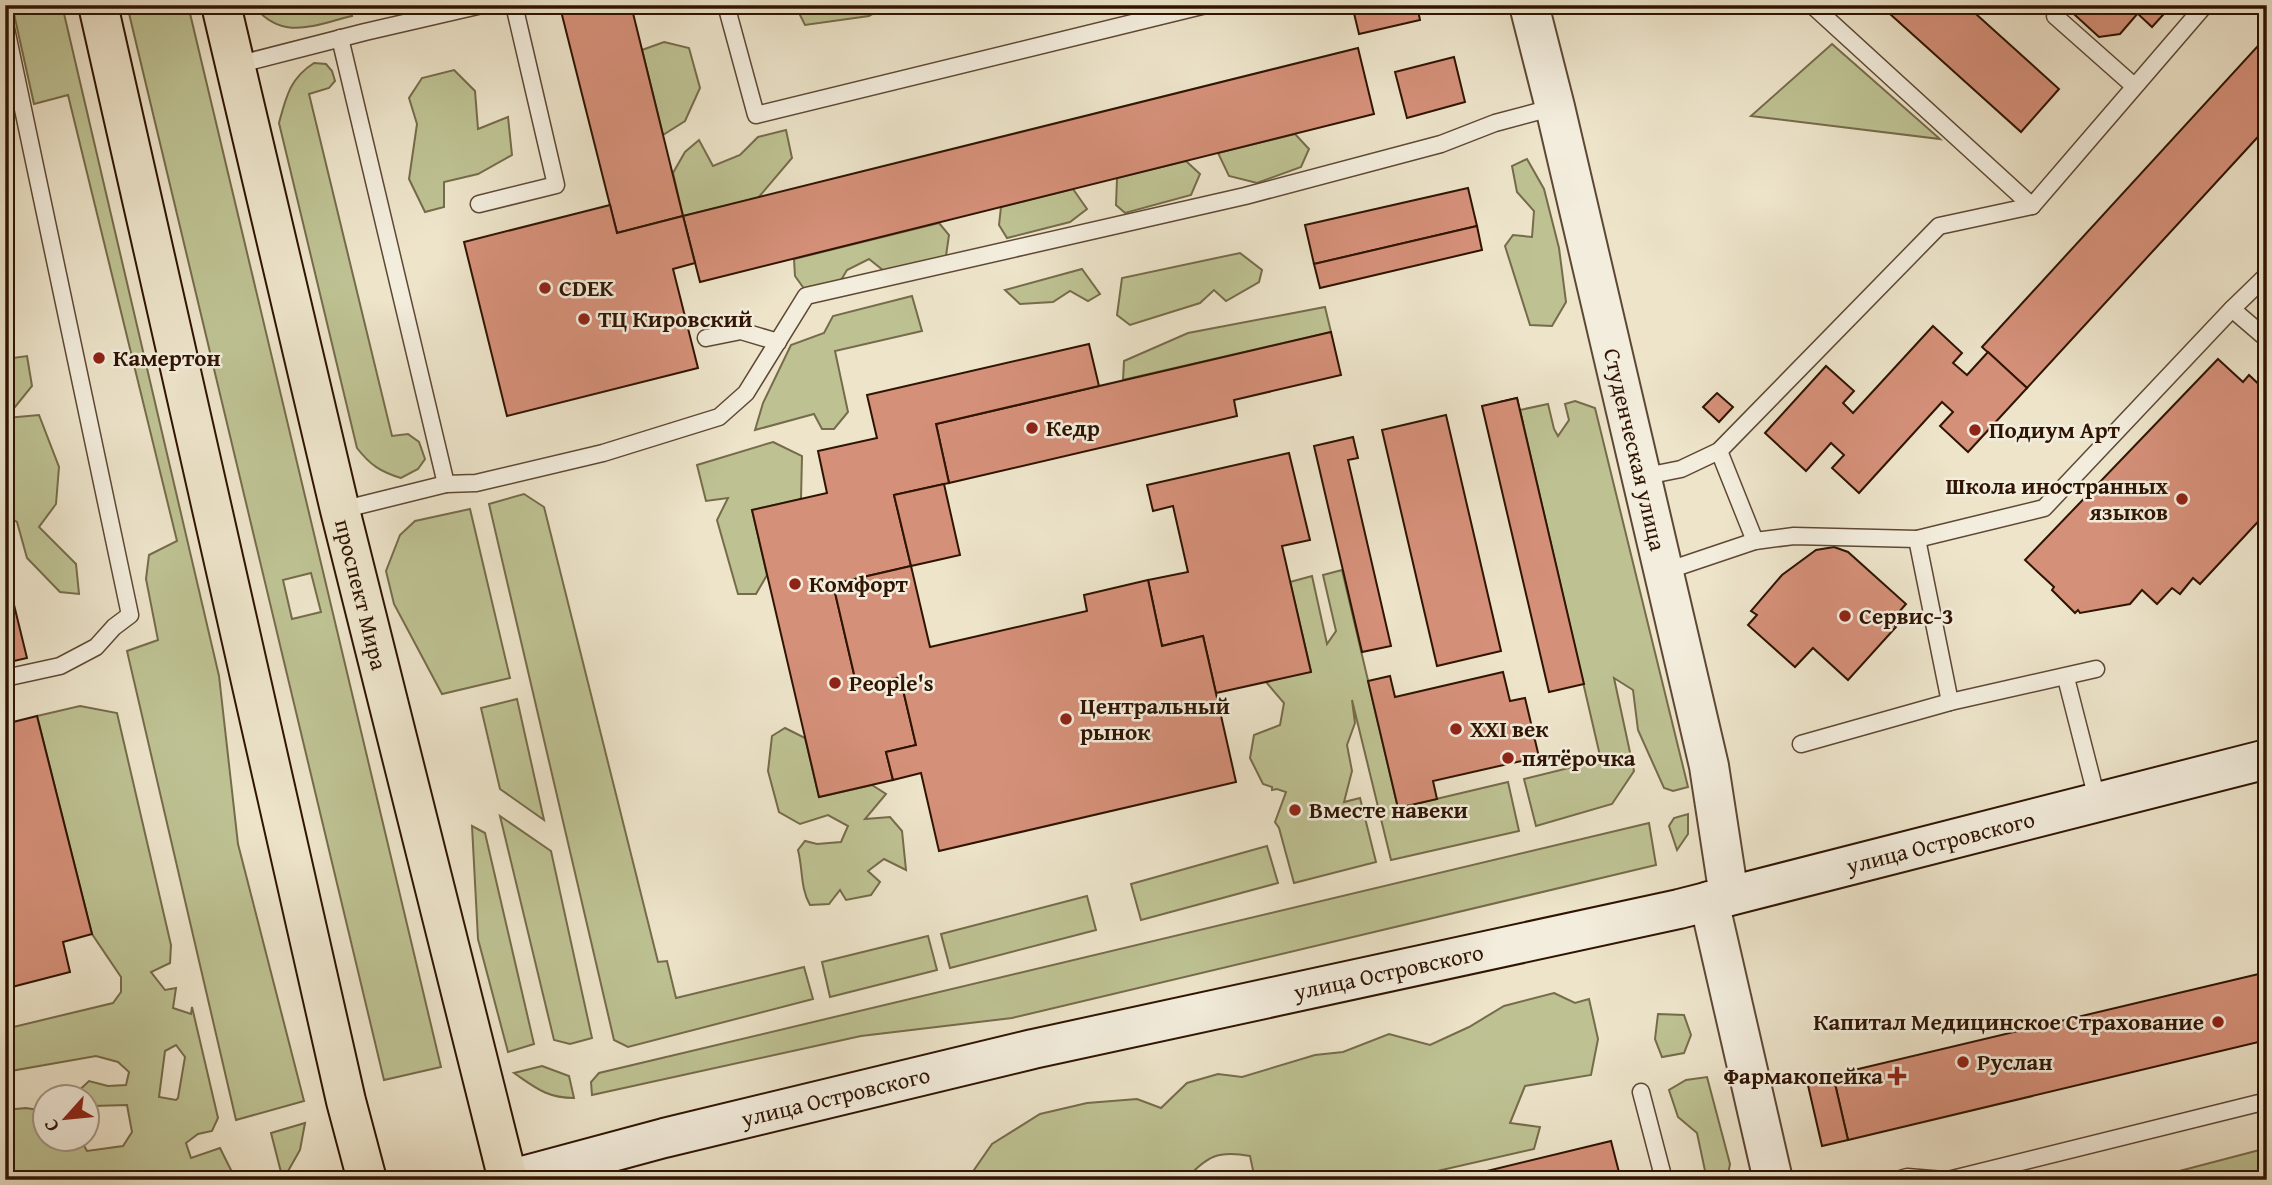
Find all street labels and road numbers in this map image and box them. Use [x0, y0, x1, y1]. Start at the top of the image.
street label: Студенческая улица [1596, 345, 1675, 554]
street label: проспект Мира [327, 515, 396, 673]
street label: улица Островского [1842, 802, 2038, 882]
street label: улица Островского [1290, 935, 1486, 1008]
street label: улица Островского [737, 1057, 933, 1135]

